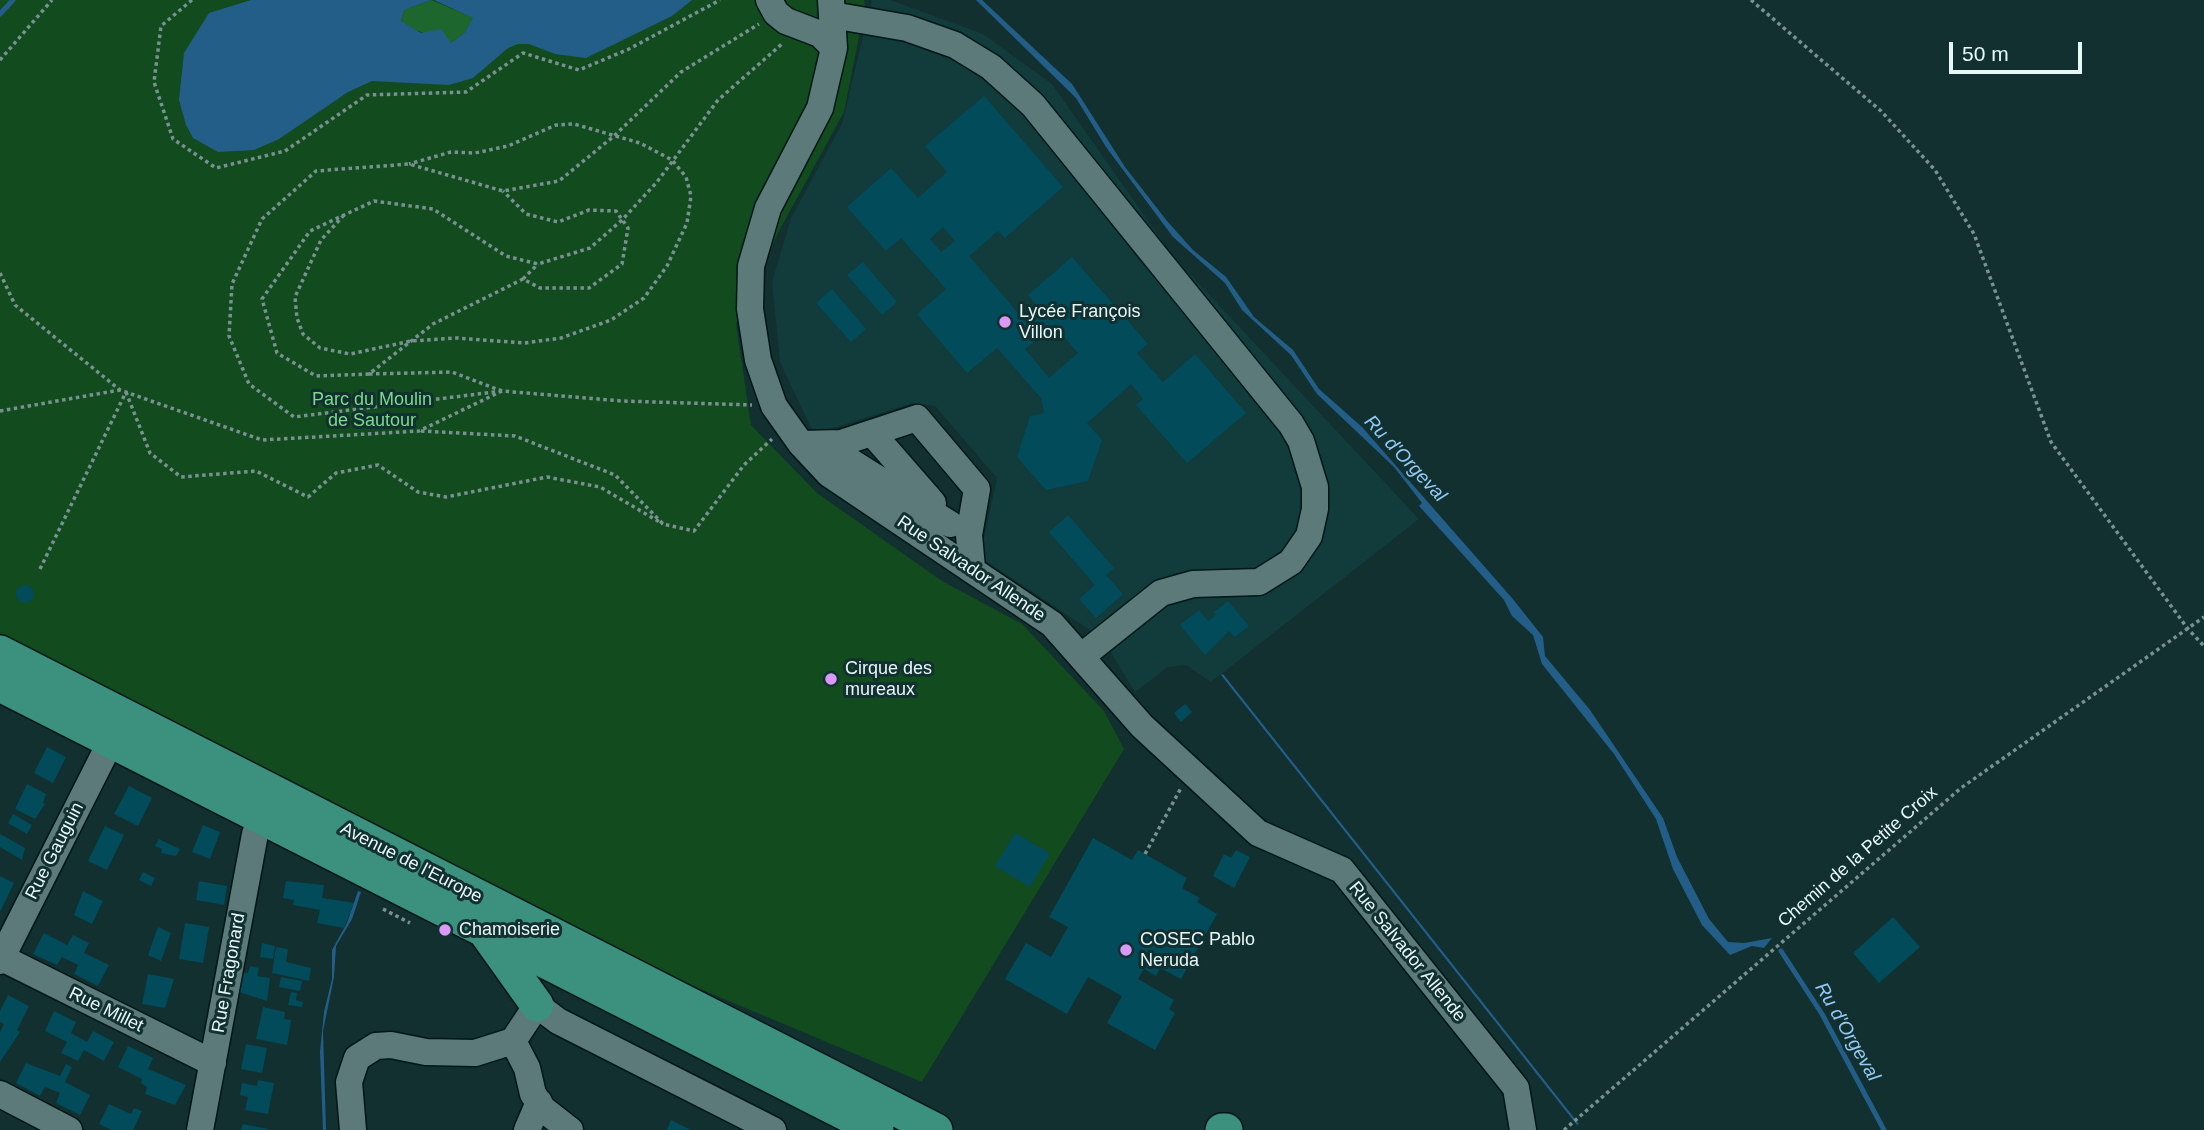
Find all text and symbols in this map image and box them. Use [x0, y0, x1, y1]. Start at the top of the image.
scale bar [1952, 28, 2085, 72]
text: 50 m [1962, 42, 2009, 65]
place label: Lycée François Villon [1019, 301, 1140, 344]
marker: Lycée François Villon [997, 314, 1013, 330]
park label: Parc du Moulin de Sautour [312, 389, 432, 432]
water label: Ru d'Orgeval [1359, 411, 1451, 507]
street label: Rue Salvador Allende [893, 511, 1049, 627]
place label: Cirque des mureaux [845, 658, 932, 700]
marker: Cirque des mureaux [823, 671, 839, 687]
street label: Chemin de la Petite Croix [1774, 782, 1942, 932]
street label: Rue Gauguin [21, 799, 89, 903]
street label: Avenue de l'Europe [336, 818, 486, 908]
street label: Rue Salvador Allende [1344, 878, 1470, 1026]
street label: Rue Fragonard [208, 912, 250, 1034]
place label: Chamoiserie [459, 919, 560, 941]
marker: Chamoiserie [437, 922, 453, 938]
place label: COSEC Pablo Neruda [1140, 929, 1255, 972]
marker: COSEC Pablo Neruda [1118, 942, 1134, 958]
water label: Ru d'Orgeval [1810, 979, 1884, 1085]
street label: Rue Millet [65, 983, 147, 1037]

